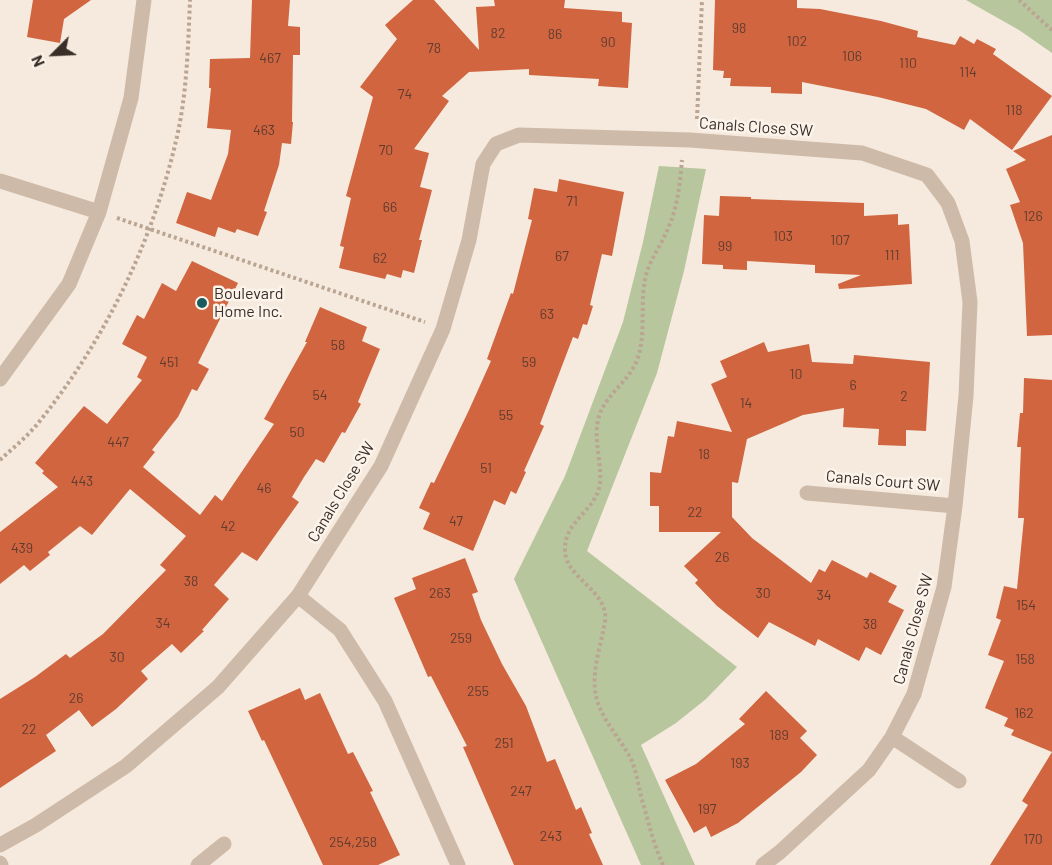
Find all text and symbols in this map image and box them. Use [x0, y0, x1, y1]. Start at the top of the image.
house number: 98 [732, 20, 746, 36]
north arrow [24, 24, 84, 84]
house number: 82 [491, 25, 505, 41]
house number: 86 [548, 26, 562, 42]
house number: 102 [787, 33, 807, 49]
house number: 90 [600, 34, 616, 50]
house number: 78 [427, 40, 441, 56]
house number: 106 [842, 48, 862, 64]
house number: 467 [259, 50, 281, 66]
text: N [26, 53, 48, 70]
house number: 110 [899, 55, 917, 71]
house number: 114 [959, 64, 977, 80]
house number: 74 [398, 86, 412, 102]
house number: 118 [1005, 102, 1023, 118]
street label: Canals Close SW [699, 113, 813, 141]
house number: 463 [253, 122, 275, 138]
house number: 70 [379, 142, 393, 158]
house number: 71 [566, 193, 578, 209]
house number: 66 [383, 199, 397, 215]
house number: 126 [1023, 208, 1043, 224]
house number: 103 [773, 228, 793, 244]
house number: 107 [830, 232, 850, 248]
house number: 99 [718, 238, 732, 254]
house number: 111 [885, 247, 899, 263]
house number: 67 [555, 248, 569, 264]
house number: 62 [373, 250, 387, 266]
place label: Boulevard Home Inc. [214, 284, 283, 322]
marker: Boulevard Home Inc. [195, 296, 209, 310]
house number: 63 [540, 306, 554, 322]
house number: 58 [331, 337, 345, 353]
house number: 451 [159, 354, 179, 370]
house number: 59 [522, 354, 536, 370]
house number: 10 [790, 366, 802, 382]
house number: 6 [849, 377, 857, 393]
house number: 54 [313, 387, 327, 403]
house number: 2 [900, 388, 908, 404]
house number: 14 [740, 395, 752, 411]
house number: 55 [499, 407, 513, 423]
house number: 50 [289, 424, 305, 440]
house number: 447 [107, 434, 129, 450]
street label: Canals Close SW [303, 438, 379, 546]
house number: 18 [698, 446, 710, 462]
house number: 51 [480, 460, 492, 476]
street label: Canals Court SW [825, 466, 941, 496]
house number: 443 [71, 473, 93, 489]
house number: 46 [257, 480, 271, 496]
house number: 22 [687, 504, 703, 520]
house number: 47 [449, 513, 463, 529]
house number: 42 [220, 518, 236, 534]
house number: 439 [11, 540, 33, 556]
house number: 26 [715, 549, 729, 565]
street label: Canals Close SW [889, 571, 937, 687]
house number: 38 [184, 573, 198, 589]
house number: 263 [429, 585, 451, 601]
house number: 30 [755, 585, 771, 601]
house number: 34 [817, 587, 831, 603]
house number: 154 [1016, 597, 1036, 613]
house number: 34 [156, 615, 170, 631]
house number: 38 [863, 616, 877, 632]
house number: 259 [450, 630, 472, 646]
house number: 30 [109, 649, 125, 665]
house number: 158 [1015, 651, 1035, 667]
house number: 255 [467, 683, 489, 699]
house number: 26 [69, 690, 83, 706]
house number: 162 [1014, 705, 1034, 721]
house number: 22 [21, 721, 37, 737]
house number: 189 [769, 727, 789, 743]
house number: 251 [494, 735, 514, 751]
house number: 193 [730, 755, 750, 771]
house number: 247 [510, 783, 532, 799]
house number: 197 [698, 801, 716, 817]
house number: 243 [540, 828, 562, 844]
house number: 170 [1023, 831, 1043, 847]
house number: 254,258 [329, 834, 377, 850]

